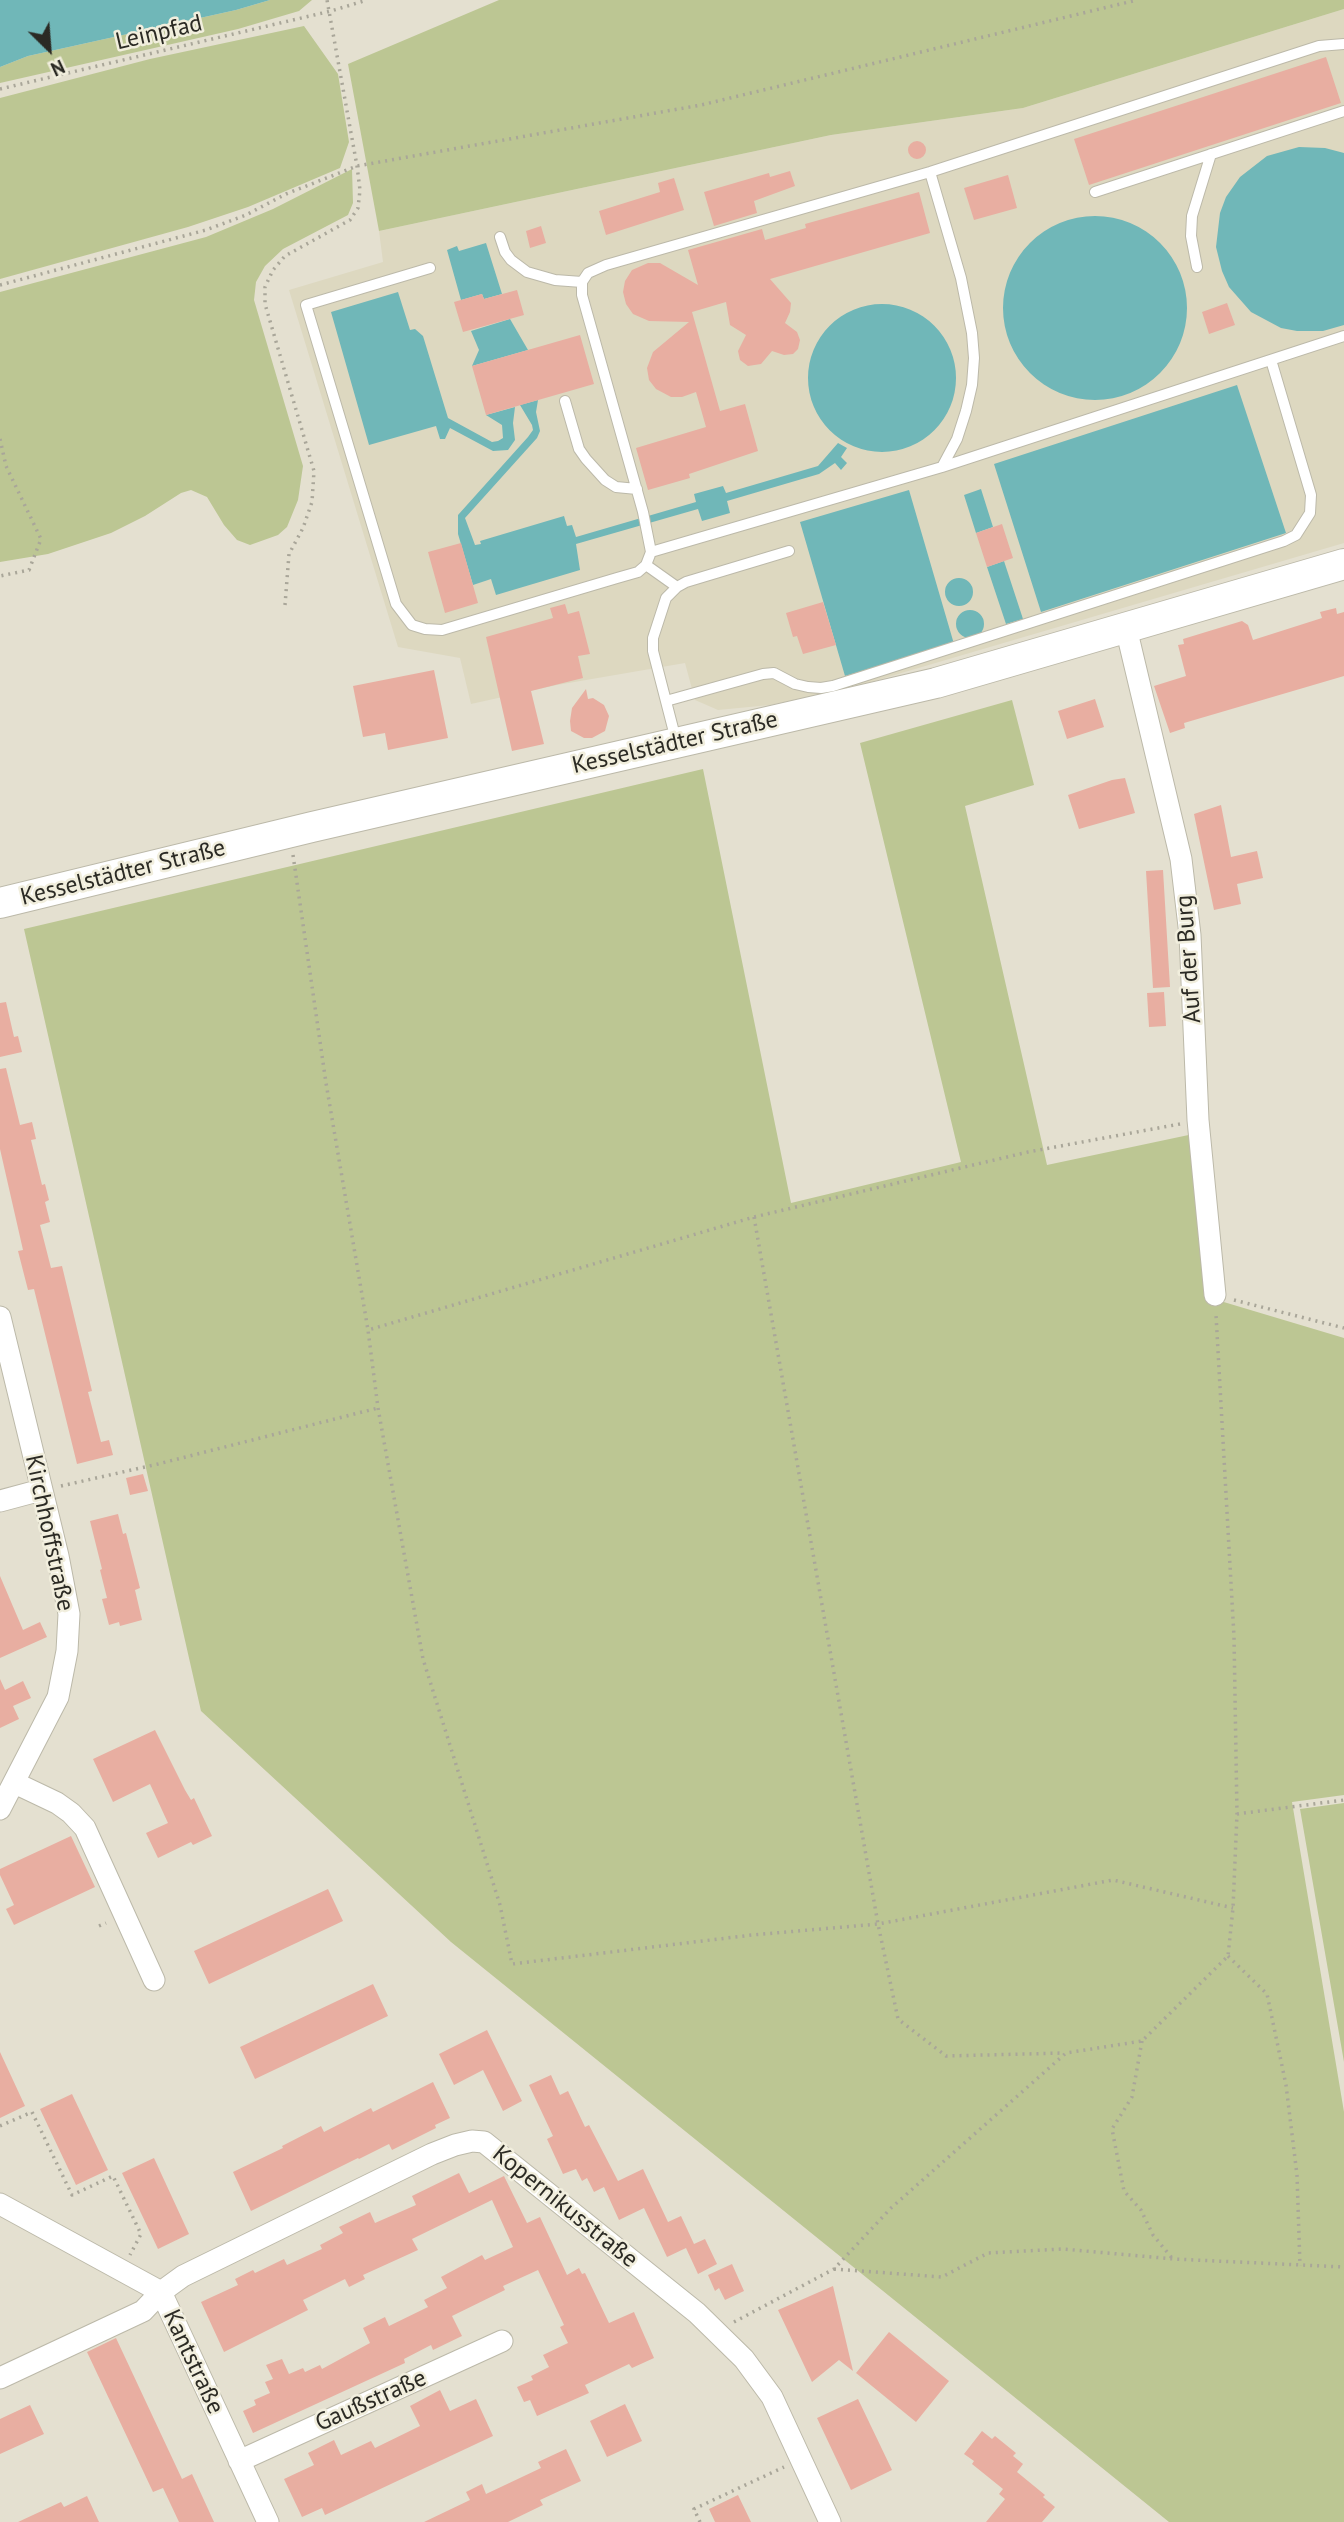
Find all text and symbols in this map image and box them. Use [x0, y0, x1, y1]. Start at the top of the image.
street label: Leinpfad [113, 9, 205, 57]
north arrow [14, 14, 84, 84]
text: N [47, 55, 69, 82]
street label: Kesselstädter Straße [569, 705, 781, 781]
street label: Kesselstädter Straße [18, 834, 228, 912]
street label: Auf der Burg [1170, 894, 1208, 1024]
street label: Kirchhoffstraße [18, 1452, 80, 1614]
street label: Kopernikusstraße [487, 2140, 643, 2274]
street label: Kantstraße [156, 2305, 230, 2419]
street label: Gaußstraße [311, 2364, 431, 2438]

